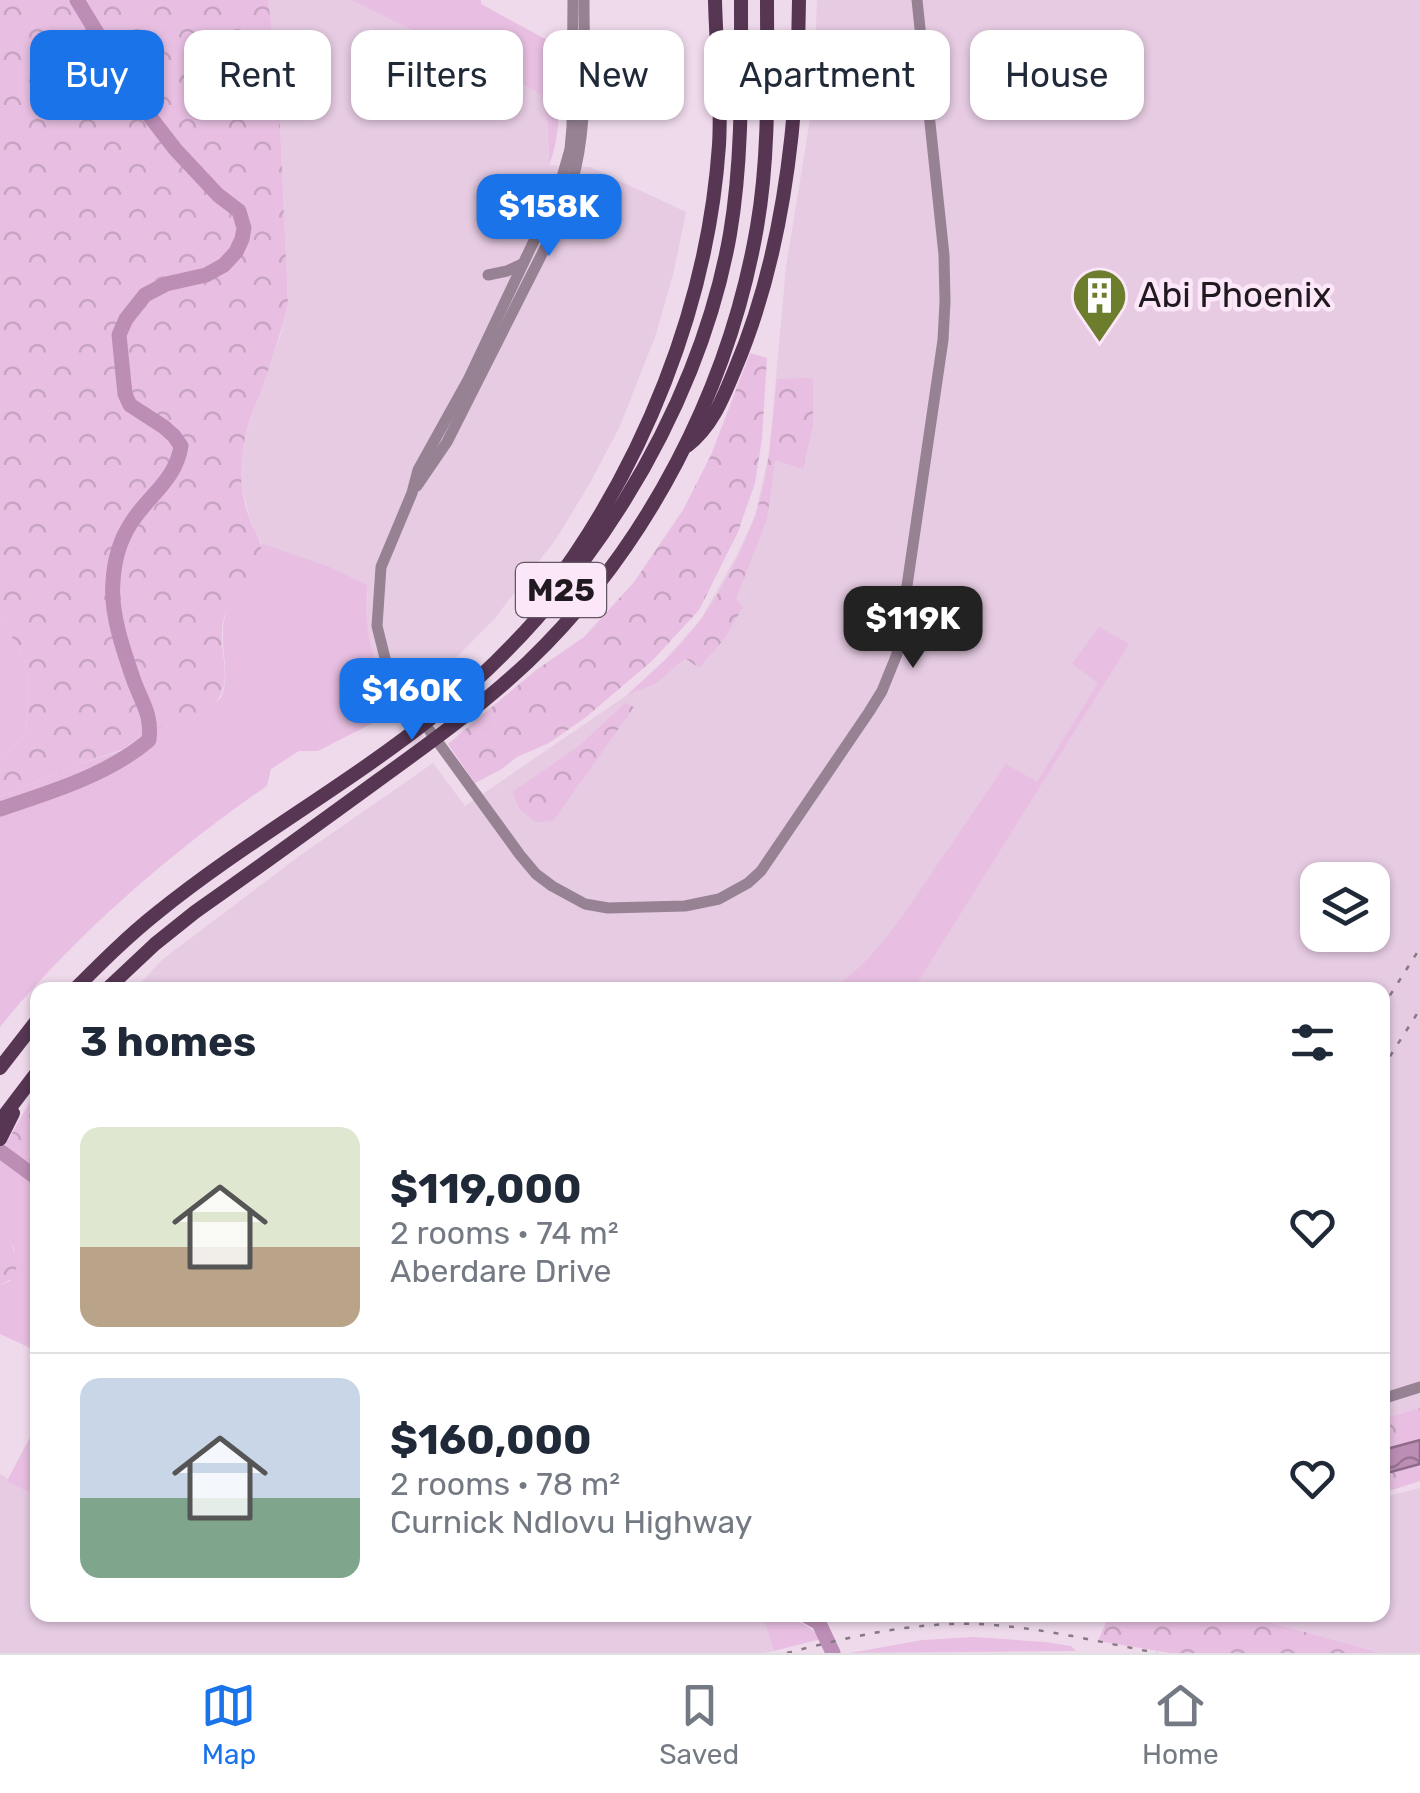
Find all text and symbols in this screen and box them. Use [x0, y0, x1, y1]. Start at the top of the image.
chip: Buy [30, 30, 164, 120]
chip: Rent [184, 30, 331, 120]
chip: Filters [351, 30, 523, 120]
chip: New [543, 30, 684, 120]
chip: Apartment [704, 30, 950, 120]
chip: House [970, 30, 1144, 120]
pin: $158K [479, 174, 619, 259]
text: $158K [499, 187, 599, 225]
building icon: Abi Phoenix [1069, 265, 1129, 344]
place label: Abi Phoenix [1138, 274, 1331, 316]
road number: M25 [516, 563, 606, 617]
pin: $119K [843, 586, 983, 671]
text: $119K [866, 599, 960, 637]
pin: $160K [342, 658, 482, 743]
text: $160K [361, 671, 463, 709]
map controls [1300, 862, 1390, 952]
button: layers [1300, 862, 1390, 952]
icon: filters [1285, 1015, 1340, 1070]
text: 3 homes [80, 1017, 256, 1067]
text: $119,000 [390, 1164, 582, 1214]
icon: home [160, 1167, 280, 1287]
icon: heart [1285, 1200, 1340, 1255]
text: 2 rooms · 74 m² [390, 1214, 619, 1252]
text: Aberdare Drive [390, 1252, 612, 1290]
text: $160,000 [390, 1415, 592, 1465]
icon: home [160, 1418, 280, 1538]
icon: heart [1285, 1451, 1340, 1506]
text: 2 rooms · 78 m² [390, 1465, 620, 1503]
text: Curnick Ndlovu Highway [390, 1503, 752, 1541]
tab: Map [201, 1678, 256, 1771]
tab: Saved [659, 1678, 739, 1771]
tab: Home [1142, 1678, 1219, 1771]

